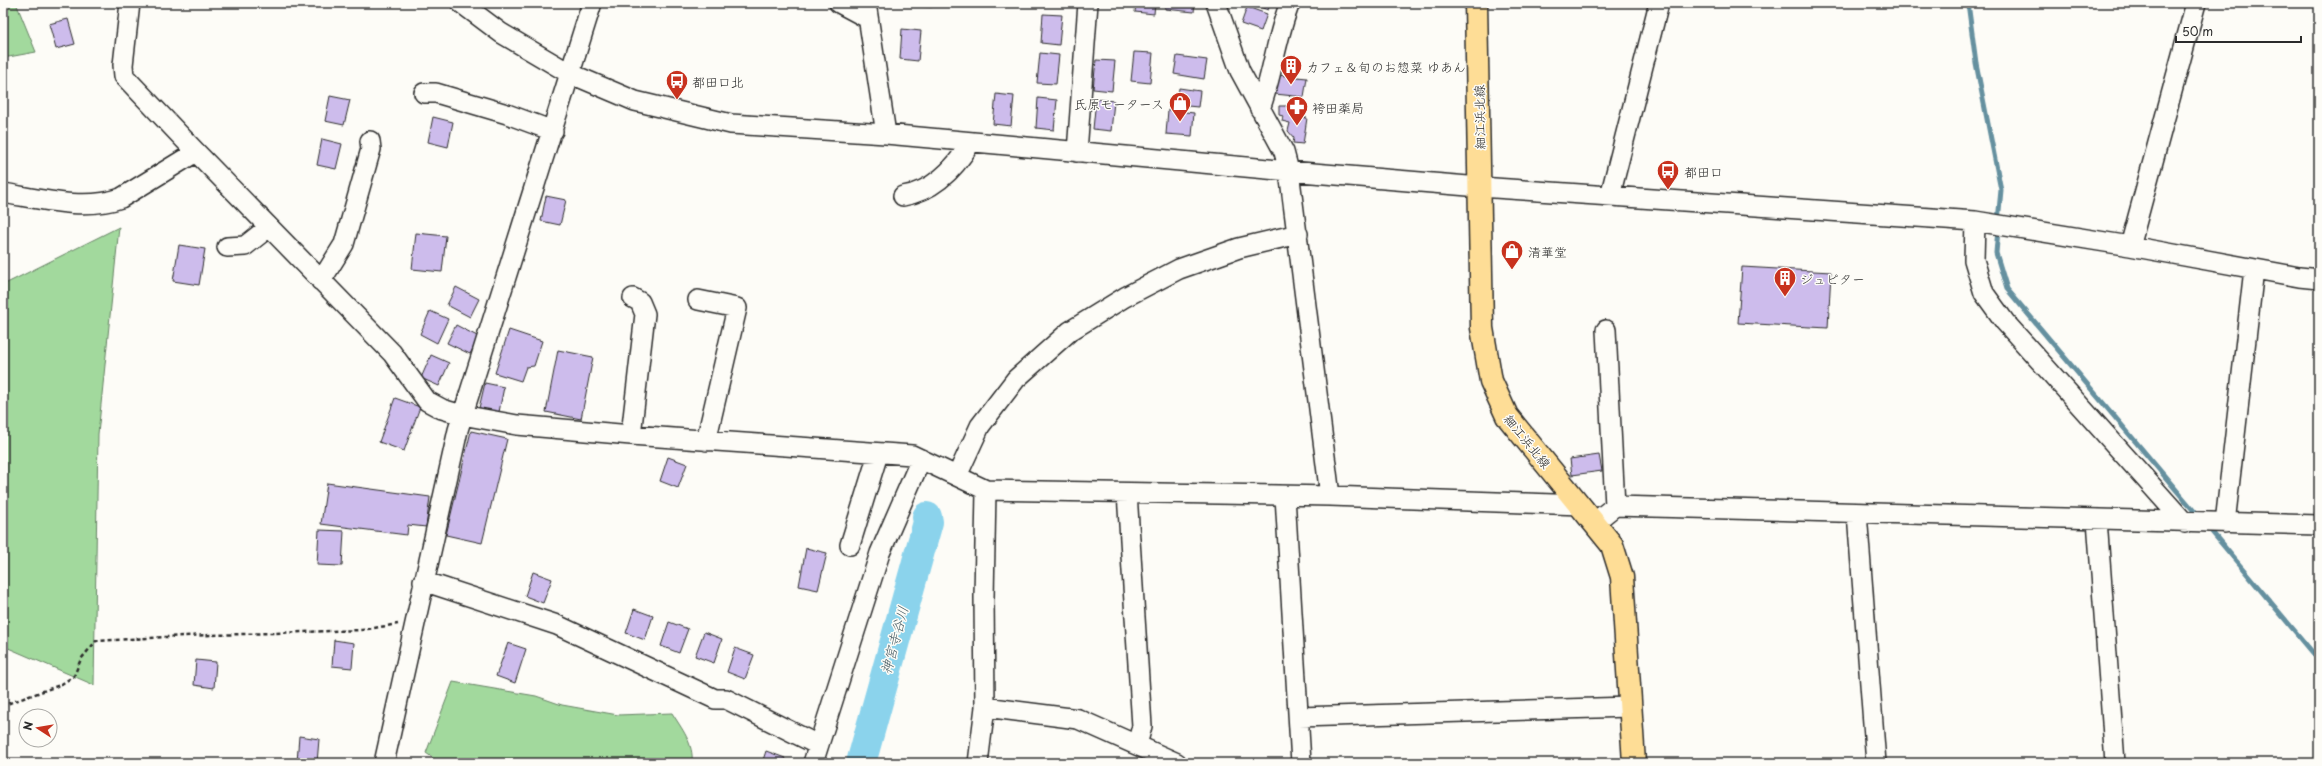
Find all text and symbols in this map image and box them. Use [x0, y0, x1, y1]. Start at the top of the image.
scale bar [2176, 18, 2301, 44]
text: 50 m [2182, 22, 2213, 40]
building icon: カフェ＆旬のお惣菜 ゆあん [1278, 53, 1304, 86]
place label: カフェ＆旬のお惣菜 ゆあん [1306, 57, 1466, 76]
bus stop icon: 都田口北 [664, 68, 690, 101]
place label: 都田口北 [692, 72, 744, 91]
street label: 細江浜北線 [1469, 83, 1489, 150]
shop icon: 氏原モータース [1167, 90, 1193, 123]
place label: 氏原モータース [1074, 94, 1164, 113]
pharmacy icon: 袴田薬局 [1284, 94, 1310, 127]
place label: 袴田薬局 [1312, 98, 1364, 117]
bus stop icon: 都田口 [1655, 158, 1681, 191]
place label: 都田口 [1684, 162, 1723, 181]
shop icon: 清華堂 [1499, 238, 1525, 271]
place label: 清華堂 [1528, 242, 1567, 261]
building icon: ジュピター [1772, 265, 1798, 298]
place label: ジュピター [1800, 269, 1865, 288]
street label: 細江浜北線 [1500, 410, 1556, 473]
water label: 神宮寺谷川 [875, 603, 913, 677]
north arrow [18, 708, 58, 748]
text: N [19, 720, 37, 732]

